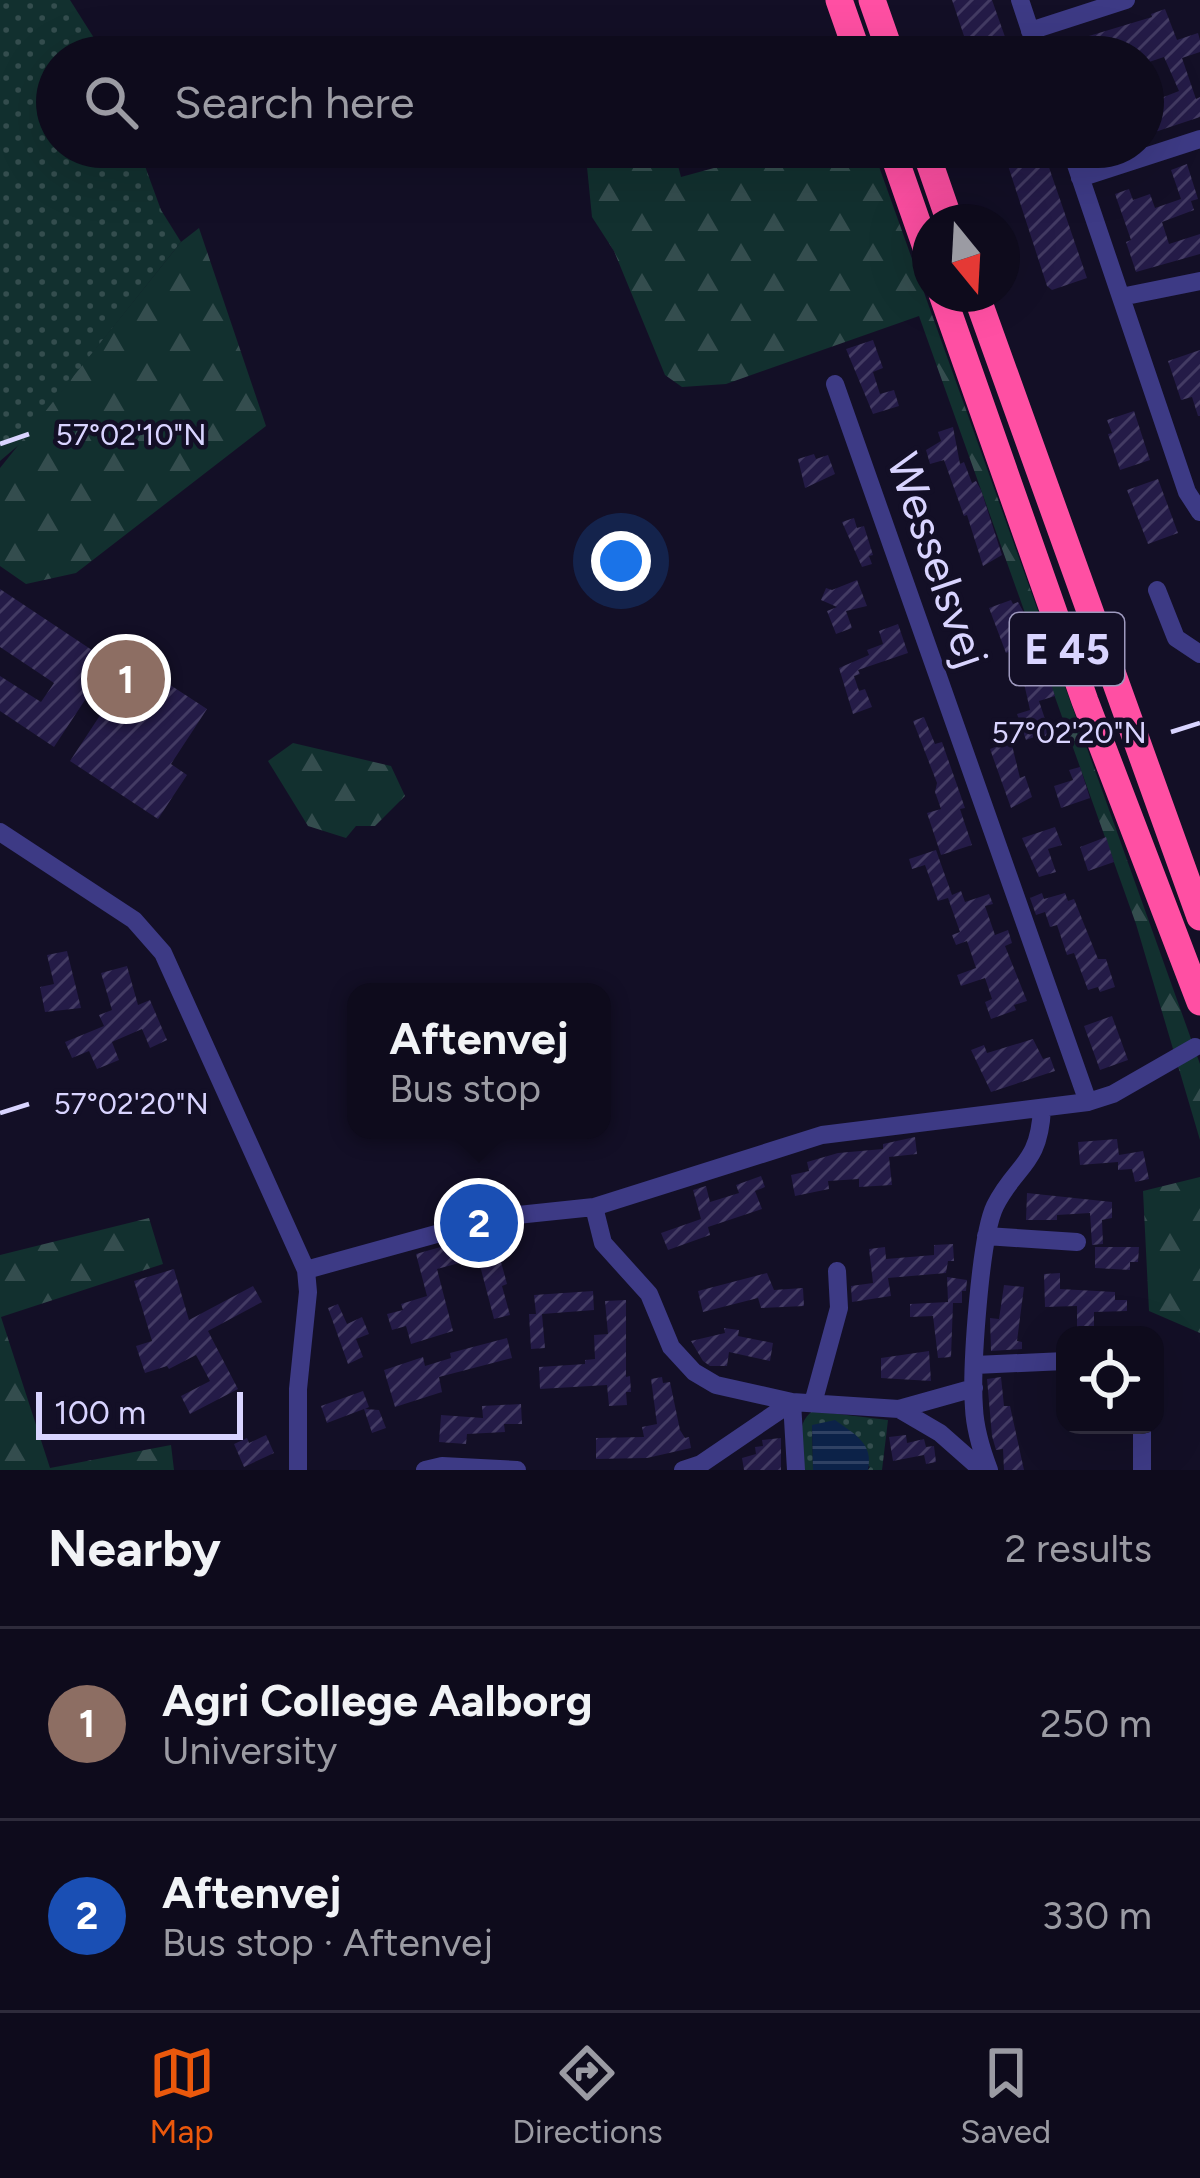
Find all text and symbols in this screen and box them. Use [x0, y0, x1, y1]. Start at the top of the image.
search box [36, 36, 1164, 168]
icon: search [78, 69, 144, 135]
text: Search here [174, 75, 414, 129]
north arrow [912, 204, 1020, 312]
text: 57°02'10"N [56, 416, 206, 453]
street label: Wesselsvej [876, 446, 1000, 674]
your location [591, 531, 651, 591]
road number: E 45 [1010, 613, 1124, 685]
pin: 1 [87, 634, 165, 724]
text: 57°02'20"N [991, 714, 1147, 751]
popup [347, 983, 611, 1139]
text: Aftenvej [389, 1011, 569, 1065]
text: Bus stop [389, 1065, 541, 1112]
text: 57°02'20"N [53, 1085, 209, 1122]
pin: 2 [440, 1178, 518, 1268]
map controls [1056, 1326, 1164, 1434]
button: locate [1056, 1326, 1164, 1434]
scale bar [36, 1386, 243, 1439]
text: 100 m [54, 1393, 146, 1432]
text: Nearby [48, 1518, 221, 1579]
text: 2 results [1005, 1525, 1152, 1572]
text: Agri College Aalborg [162, 1673, 593, 1727]
text: 1 [79, 1700, 95, 1747]
text: 250 m [1040, 1700, 1152, 1747]
text: University [162, 1727, 337, 1774]
text: Aftenvej [162, 1865, 342, 1919]
text: 2 [76, 1892, 98, 1939]
text: 330 m [1042, 1892, 1152, 1939]
text: Bus stop · Aftenvej [162, 1919, 493, 1966]
tab: Map [149, 2040, 215, 2151]
tab: Directions [512, 2040, 663, 2151]
tab: Saved [960, 2040, 1051, 2151]

